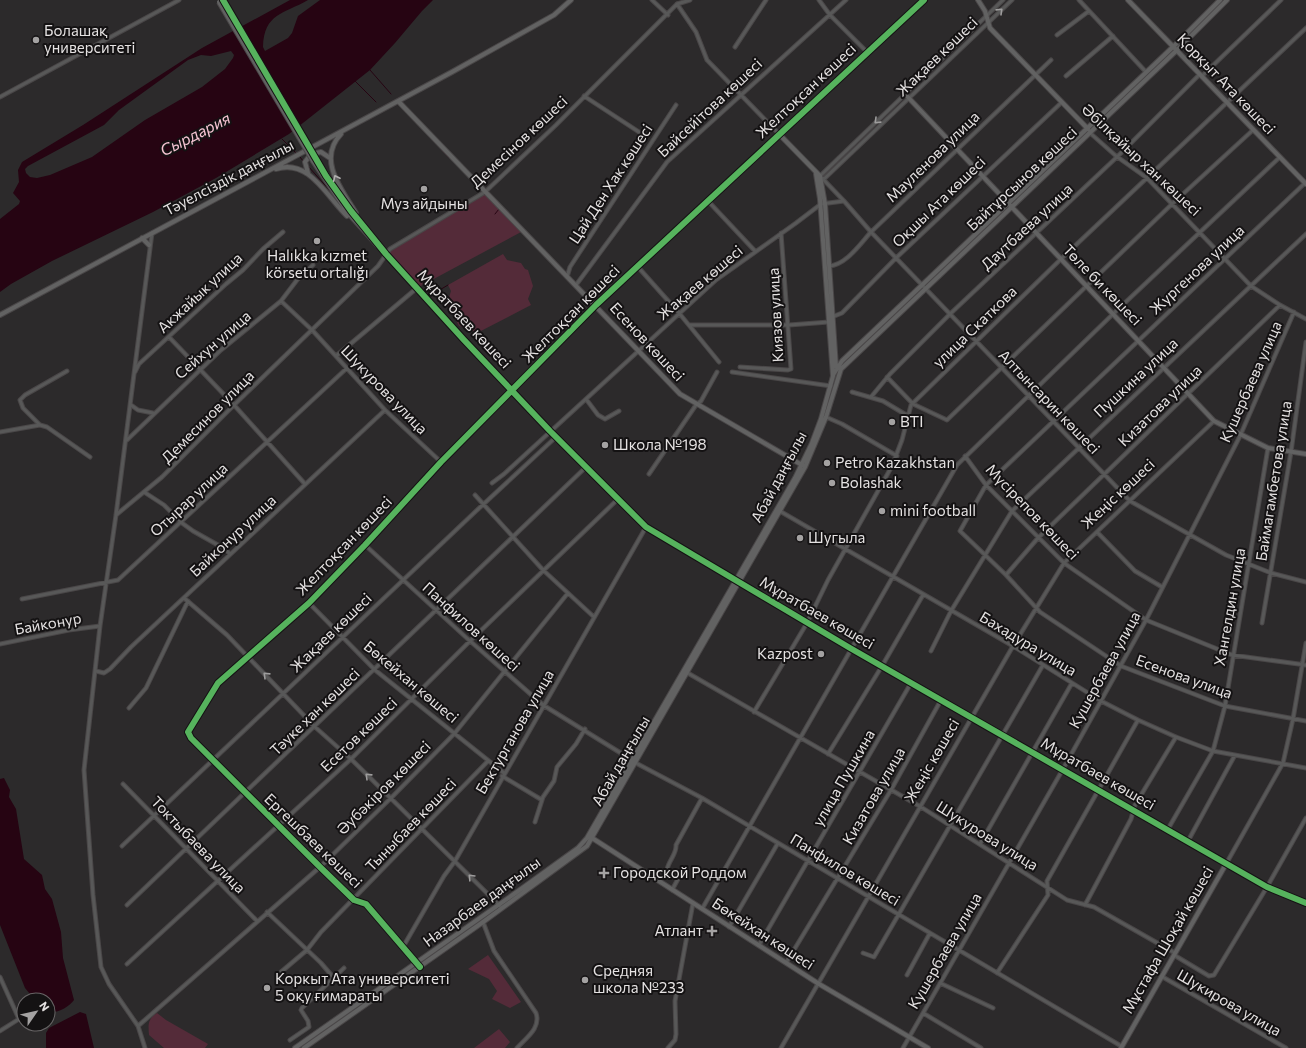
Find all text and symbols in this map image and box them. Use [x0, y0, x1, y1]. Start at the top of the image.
one-way arrow [995, 9, 1003, 16]
street label: Жақаев көшесі [892, 13, 981, 100]
place label: Болашақ университеті [44, 21, 135, 56]
street label: Қорқыт Ата көшесі [1174, 29, 1279, 137]
marker: Болашақ университеті [31, 35, 41, 45]
street label: Желтоқсан көшесі [751, 39, 859, 141]
street label: Байсейітова көшесі [653, 54, 765, 160]
street label: Демесінов көшесі [466, 92, 571, 191]
street label: Әбілқайыр хан көшесі [1078, 99, 1205, 219]
street label: Мауленова улица [882, 107, 983, 205]
water label: Сырдария [156, 108, 233, 159]
one-way arrow [874, 116, 882, 124]
street label: Цай Ден Хак көшесі [565, 120, 656, 247]
street label: Байтұрсынов көшесі [962, 123, 1080, 234]
street label: Тәуелсіздік даңғылы [161, 135, 297, 219]
street label: Оқшы Ата көшесі [888, 152, 989, 250]
one-way arrow [333, 174, 341, 182]
street label: Даутбаева улица [977, 179, 1076, 273]
marker: Муз айдыны [419, 184, 429, 194]
place label: Муз айдыны [380, 194, 468, 212]
street label: Жургенова улица [1145, 221, 1247, 318]
marker: Halıkka kızmet körsetu ortalığı [312, 236, 322, 246]
street label: Төле би көшесі [1060, 240, 1146, 329]
street label: Жақаев көшесі [653, 241, 746, 323]
place label: Halıkka kızmet körsetu ortalığı [265, 246, 369, 281]
street label: Акжайык улица [153, 248, 245, 336]
street label: Желтоқсан көшесі [518, 261, 623, 366]
street label: Мұратбаев көшесі [414, 265, 515, 372]
street label: Киязов улица [764, 267, 786, 363]
street label: улица Скаткова [929, 282, 1020, 371]
street label: Есенов көшесі [607, 298, 689, 384]
street label: Сейхун улица [171, 306, 254, 382]
street label: Кушербаева улица [1215, 318, 1285, 445]
street label: Пушкина улица [1090, 334, 1181, 421]
street label: Шукурова улица [338, 341, 432, 437]
street label: Алтынсарин көшесі [995, 346, 1104, 457]
street label: Кизатова улица [1114, 361, 1205, 450]
street label: Демесинов улица [157, 366, 257, 466]
street label: Баймагамбетова улица [1251, 400, 1295, 562]
place label: BTI [900, 412, 923, 430]
marker: BTI [887, 417, 897, 427]
street label: Абай даңғылы [747, 428, 810, 525]
place label: Школа №198 [613, 435, 707, 453]
marker: Школа №198 [600, 440, 610, 450]
place label: Petro Kazakhstan [835, 453, 955, 471]
street label: Жеңіс көшесі [1077, 455, 1158, 532]
marker: Petro Kazakhstan [822, 458, 832, 468]
street label: Отырар улица [146, 459, 231, 540]
street label: Мүсірепов көшесі [983, 460, 1083, 563]
place label: Bolashak [840, 473, 902, 491]
marker: Bolashak [827, 478, 837, 488]
street label: Байконур улица [185, 491, 279, 580]
street label: Желтоқсан көшесі [291, 492, 395, 599]
place label: mini football [890, 501, 976, 519]
marker: mini football [877, 506, 887, 516]
place label: Шугыла [808, 528, 865, 546]
marker: Шугыла [795, 533, 805, 543]
street label: Хангелдин улица [1210, 546, 1248, 667]
street label: Мұратбаев көшесі [757, 572, 878, 652]
street label: Панфилов көшесі [419, 578, 524, 675]
street label: Жақаев көшесі [286, 589, 375, 676]
street label: Бахадура улица [977, 607, 1080, 679]
street label: Байконур [13, 608, 83, 638]
street label: Кушербаева улица [1065, 608, 1144, 731]
street label: Бөкейхан көшесі [361, 636, 463, 726]
place label: Kazpost [757, 644, 813, 662]
marker: Kazpost [816, 649, 826, 659]
street label: Есенова улица [1134, 650, 1235, 702]
street label: Тәуке хан көшесі [266, 664, 363, 759]
street label: Бектурганова улица [471, 666, 557, 797]
one-way arrow [263, 672, 271, 680]
street label: Есетов көшесі [316, 693, 400, 775]
street label: Абай даңғылы [587, 712, 653, 809]
street label: Жеңіс көшесі [900, 715, 962, 806]
street label: улица Пушкина [808, 726, 878, 829]
street label: Мұратбаев көшесі [1038, 733, 1159, 813]
street label: Әубәкіров көшесі [333, 737, 434, 838]
street label: Кизатова улица [838, 744, 908, 847]
one-way arrow [365, 773, 373, 781]
street label: Тыныбаев көшесі [361, 774, 459, 875]
street label: Ергешбаев көшесі [261, 789, 366, 891]
street label: Токтыбаева улица [148, 792, 250, 897]
street label: Шукурова улица [933, 797, 1042, 874]
street label: Панфилов көшесі [787, 829, 904, 909]
street label: Назарбаев даңғылы [419, 853, 544, 950]
place label: Городской Роддом [613, 863, 747, 881]
street label: Мұстафа Шоқай көшесі [1118, 863, 1217, 1016]
marker: Городской Роддом [598, 867, 610, 879]
one-way arrow [468, 874, 476, 882]
street label: Кушербаева улица [904, 889, 985, 1012]
street label: Бөкейхан көшесі [709, 893, 818, 973]
place label: Атлант [655, 921, 703, 939]
marker: Атлант [706, 925, 718, 937]
place label: Средняя школа №233 [593, 961, 684, 996]
street label: Шукирова улица [1174, 965, 1285, 1039]
place label: Коркыт Ата университеті 5 оқу ғимараты [275, 969, 450, 1004]
marker: Средняя школа №233 [580, 975, 590, 985]
marker: Коркыт Ата университеті 5 оқу ғимараты [262, 983, 272, 993]
north arrow [16, 992, 56, 1032]
text: N [37, 999, 52, 1013]

